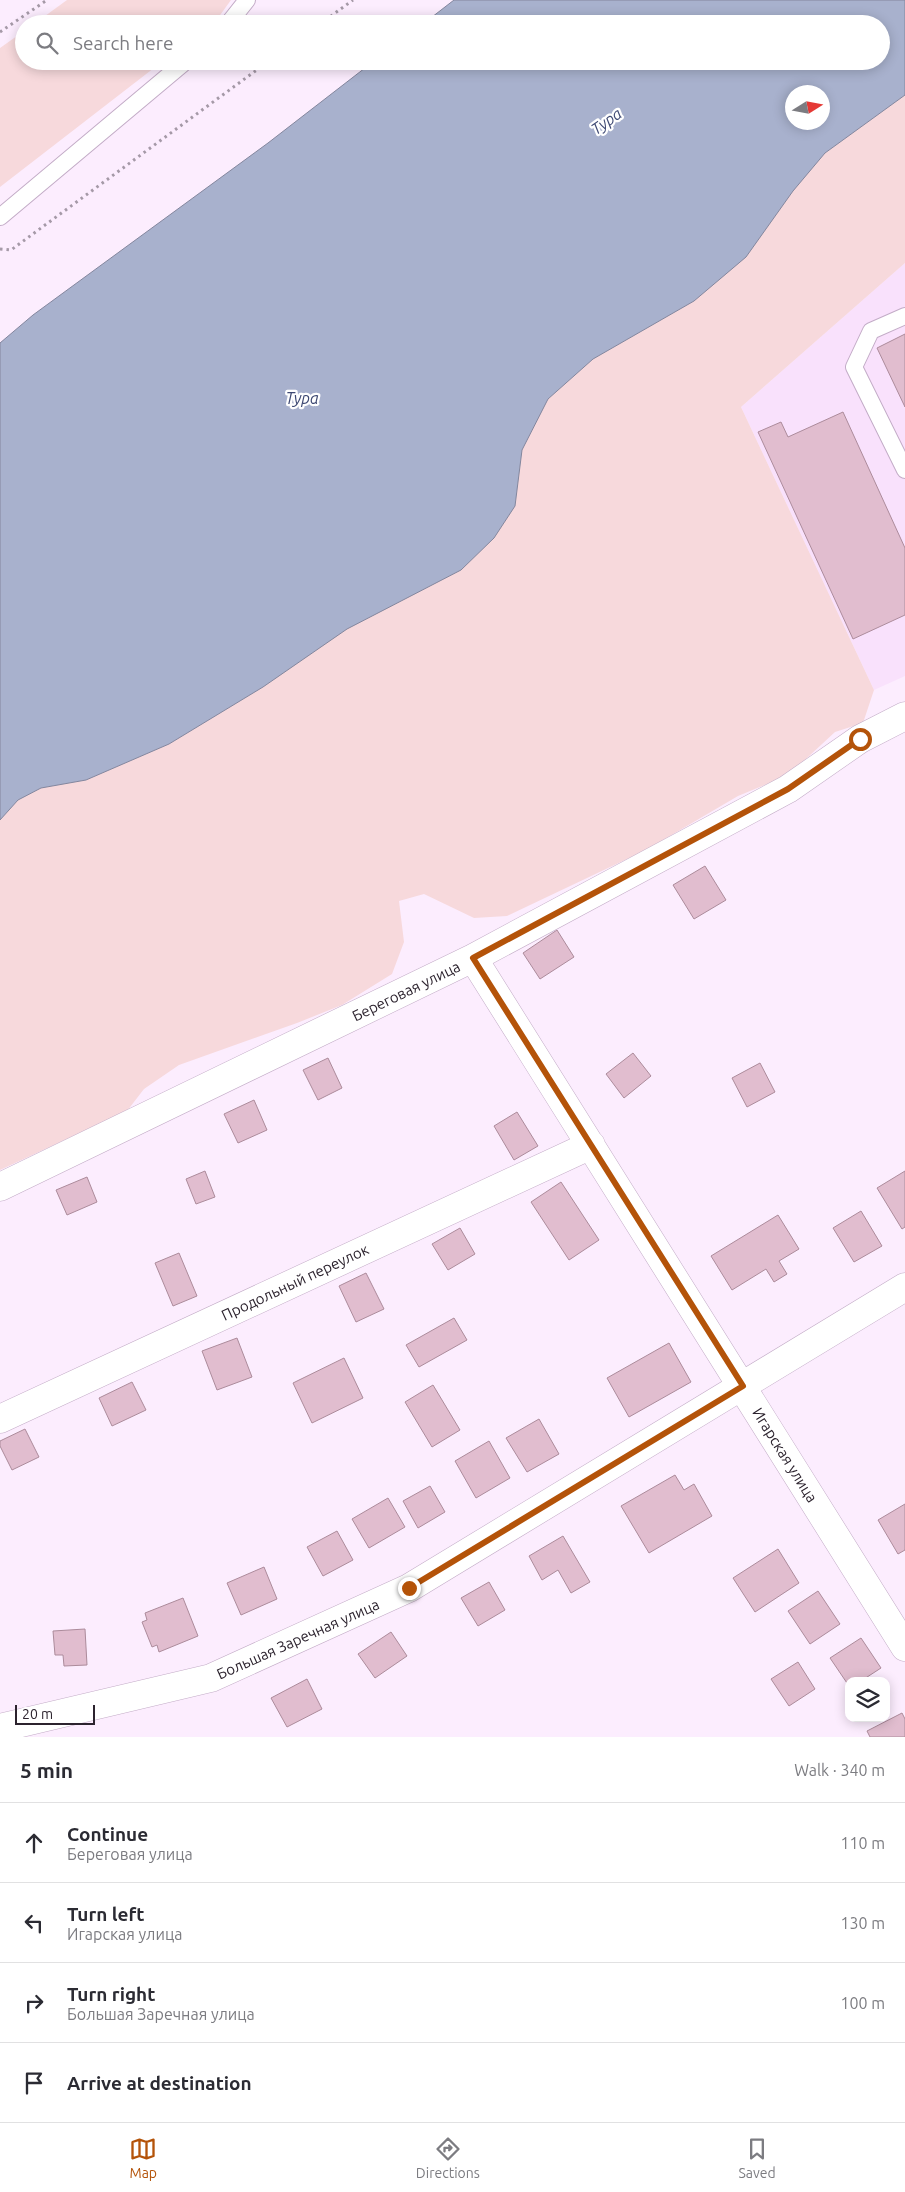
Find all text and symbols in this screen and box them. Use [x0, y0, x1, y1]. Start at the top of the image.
search box [15, 15, 890, 70]
icon: search [33, 29, 61, 57]
text: Search here [73, 32, 173, 54]
north arrow [785, 85, 830, 130]
water label: Тура [587, 104, 625, 138]
water label: Тура [285, 389, 319, 407]
route start [849, 728, 872, 751]
street label: Береговая улица [349, 958, 463, 1024]
street label: Продольный переулок [219, 1240, 372, 1324]
street label: Игарская улица [749, 1405, 821, 1505]
route end [398, 1577, 421, 1600]
street label: Большая Заречная улица [214, 1595, 382, 1683]
map controls [845, 1677, 890, 1722]
button: layers [845, 1677, 890, 1722]
scale bar [15, 1702, 95, 1725]
text: 20 m [22, 1706, 53, 1722]
text: 5 min [20, 1758, 73, 1782]
text: Walk · 340 m [794, 1761, 885, 1779]
text: Continue [67, 1823, 148, 1845]
icon: ahead [20, 1829, 48, 1857]
text: 110 m [840, 1834, 885, 1852]
text: Береговая улица [67, 1845, 193, 1863]
text: Turn left [67, 1903, 145, 1925]
icon: left [20, 1909, 48, 1937]
text: 130 m [840, 1914, 885, 1932]
text: Игарская улица [67, 1925, 182, 1943]
text: Turn right [67, 1983, 155, 2005]
icon: right [20, 1989, 48, 2017]
text: 100 m [840, 1994, 885, 2012]
text: Большая Заречная улица [67, 2005, 255, 2023]
icon: arrive [20, 2069, 48, 2097]
text: Arrive at destination [67, 2072, 252, 2094]
tab: Map [129, 2135, 157, 2181]
tab: Directions [416, 2135, 480, 2181]
tab: Saved [738, 2135, 776, 2181]

